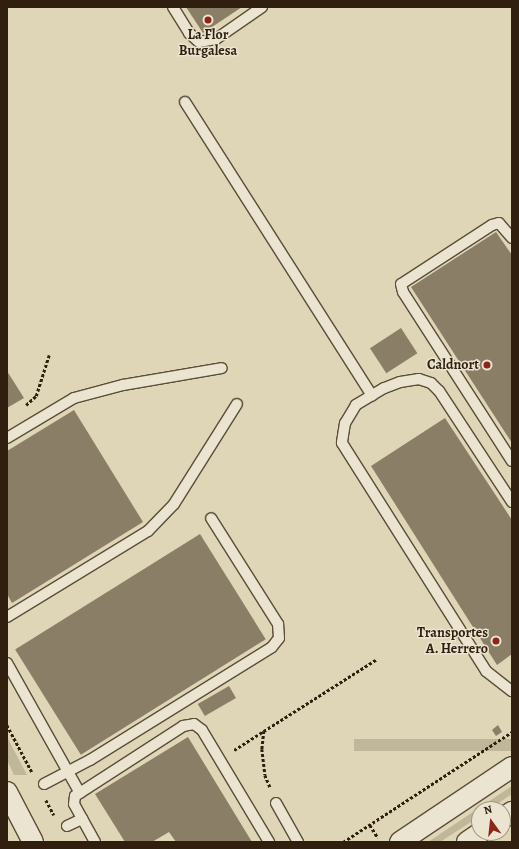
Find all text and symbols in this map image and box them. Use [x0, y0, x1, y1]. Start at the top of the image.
marker: La Flor Burgalesa [203, 15, 213, 25]
place label: La Flor Burgalesa [179, 27, 237, 60]
place label: Caldnort [427, 357, 479, 373]
marker: Caldnort [482, 360, 492, 370]
place label: Transportes A. Herrero [417, 625, 488, 658]
marker: Transportes A. Herrero [491, 636, 501, 646]
north arrow [471, 801, 511, 841]
text: N [482, 802, 494, 818]

